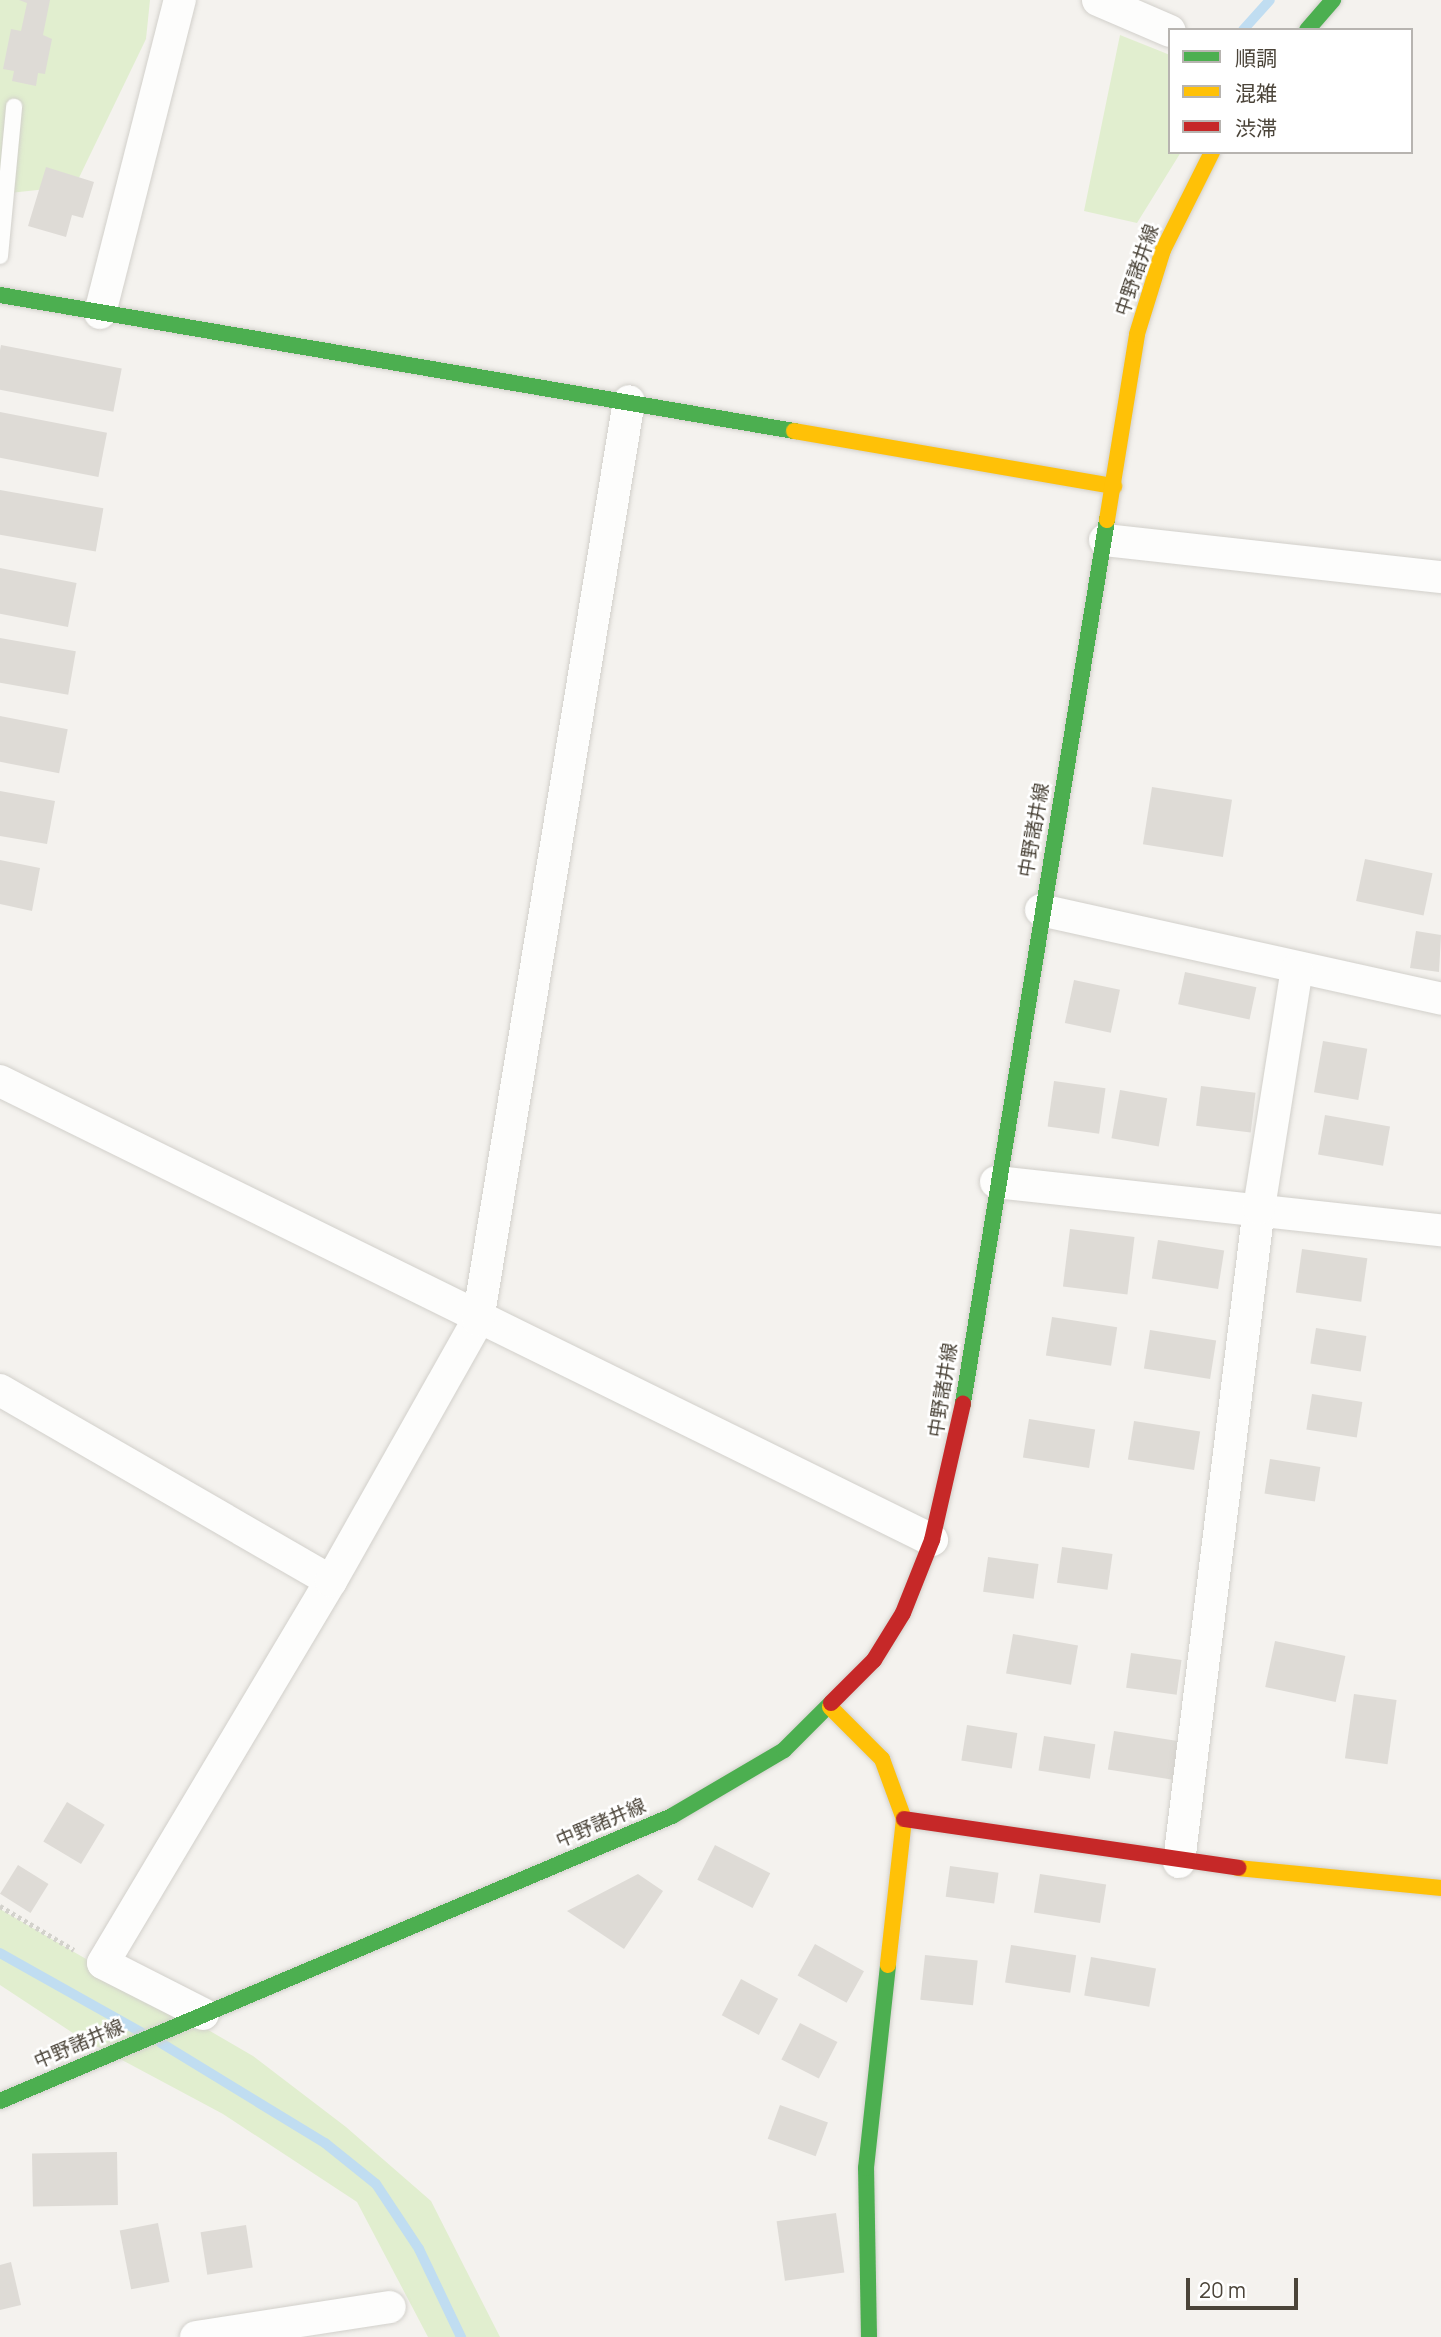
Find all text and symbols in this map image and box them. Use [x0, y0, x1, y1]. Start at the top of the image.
legend [1168, 28, 1413, 154]
text: 順調 [1235, 44, 1277, 72]
text: 混雑 [1235, 79, 1277, 107]
text: 渋滞 [1235, 114, 1277, 142]
street label: 中野諸井線 [1111, 221, 1163, 319]
street label: 中野諸井線 [1015, 781, 1053, 879]
street label: 中野諸井線 [924, 1341, 962, 1439]
street label: 中野諸井線 [553, 1794, 649, 1852]
street label: 中野諸井線 [31, 2015, 127, 2073]
scale bar [1189, 2264, 1301, 2308]
text: 20 m [1199, 2276, 1246, 2304]

